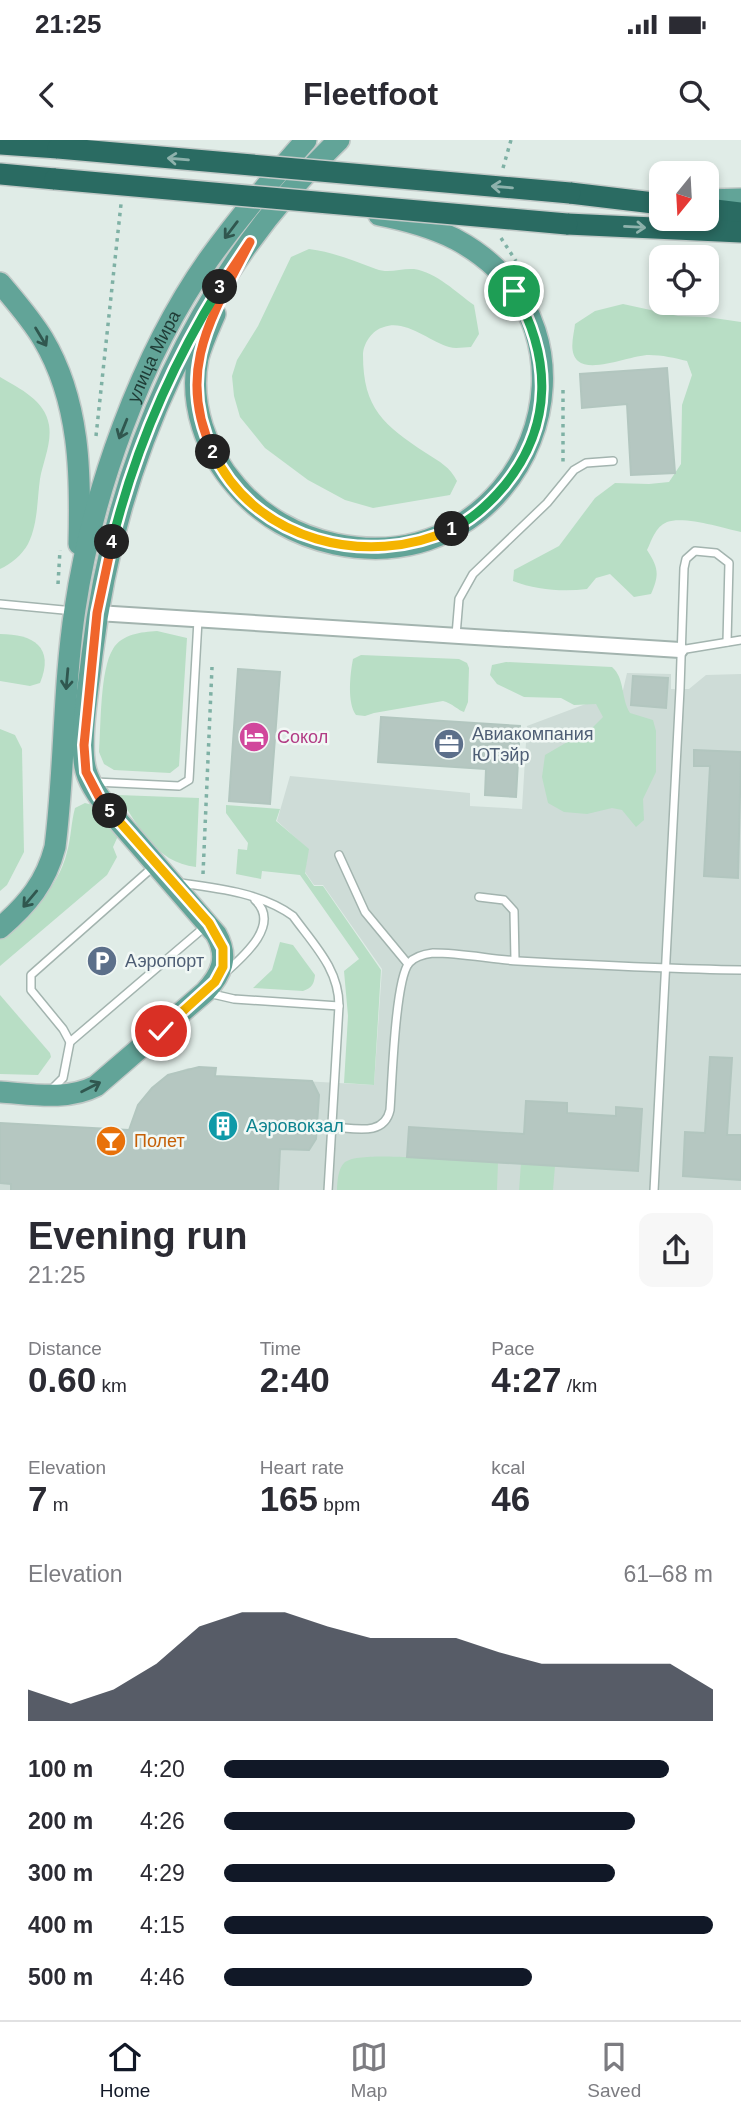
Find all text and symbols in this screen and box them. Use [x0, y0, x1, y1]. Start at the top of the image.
text: 21:25 [35, 9, 102, 39]
icon: back [28, 76, 66, 114]
text: Fleetfoot [303, 76, 438, 112]
icon: search [675, 76, 713, 114]
one-way arrow [167, 152, 189, 165]
north arrow [649, 161, 719, 231]
map controls [649, 161, 719, 315]
one-way arrow [491, 180, 514, 193]
one-way arrow [224, 220, 239, 239]
one-way arrow [623, 221, 646, 234]
button: locate [649, 245, 719, 315]
pin [484, 261, 544, 321]
pin: 3 [202, 270, 238, 304]
icon: arrive [495, 272, 533, 310]
text: 3 [214, 276, 225, 297]
street label: улица Мира [123, 306, 185, 405]
one-way arrow [35, 327, 49, 347]
one-way arrow [116, 418, 129, 440]
pin: 2 [196, 434, 230, 470]
text: 2 [207, 441, 218, 462]
pin: 1 [434, 512, 470, 546]
text: 1 [446, 518, 457, 539]
pin: 4 [94, 524, 130, 560]
text: 4 [106, 531, 117, 552]
one-way arrow [60, 667, 73, 690]
hotel icon: Сокол [237, 720, 271, 754]
place label: Авиакомпания ЮТэйр [472, 724, 594, 765]
place label: Сокол [277, 727, 328, 747]
office icon: Авиакомпания ЮТэйр [432, 727, 466, 761]
pin: 5 [92, 794, 128, 828]
text: 5 [104, 800, 115, 821]
one-way arrow [22, 890, 37, 908]
parking icon: Аэропорт [85, 944, 119, 978]
place label: Аэропорт [125, 951, 204, 971]
pin [131, 1001, 191, 1061]
icon: check [142, 1012, 180, 1050]
one-way arrow [80, 1080, 101, 1094]
building icon: Аэровокзал [206, 1109, 240, 1143]
place label: Аэровокзал [246, 1116, 344, 1136]
bar icon: Полет [94, 1124, 128, 1158]
place label: Полет [134, 1131, 185, 1151]
button: share [639, 1213, 713, 1287]
text: Evening run [28, 1215, 248, 1257]
text: 21:25 [28, 1262, 86, 1288]
text: Distance [28, 1338, 102, 1359]
text: Time [260, 1338, 301, 1359]
text: Pace [491, 1338, 535, 1359]
text: 0.60 [28, 1360, 96, 1399]
text: 2:40 [260, 1360, 330, 1399]
text: 4:27 [491, 1360, 561, 1399]
text: km [96, 1375, 127, 1396]
text: /km [561, 1375, 597, 1396]
text: Elevation [28, 1457, 106, 1478]
text: Heart rate [260, 1457, 344, 1478]
text: kcal [491, 1457, 525, 1478]
text: 7 [28, 1479, 47, 1518]
text: 165 [260, 1479, 318, 1518]
text: 46 [491, 1479, 530, 1518]
text: m [47, 1494, 69, 1515]
text: bpm [318, 1494, 360, 1515]
text: Elevation [28, 1561, 123, 1587]
text: 61–68 m [623, 1561, 713, 1587]
text: 100 m [28, 1756, 93, 1782]
text: 4:20 [140, 1756, 185, 1782]
text: 200 m [28, 1808, 93, 1834]
text: 4:26 [140, 1808, 185, 1834]
text: 300 m [28, 1860, 93, 1886]
text: 4:29 [140, 1860, 185, 1886]
text: 400 m [28, 1912, 93, 1938]
text: 4:15 [140, 1912, 185, 1938]
text: 500 m [28, 1964, 93, 1990]
text: 4:46 [140, 1964, 185, 1990]
tab: Home [100, 2038, 150, 2102]
tab: Map [350, 2038, 388, 2102]
tab: Saved [587, 2038, 641, 2102]

